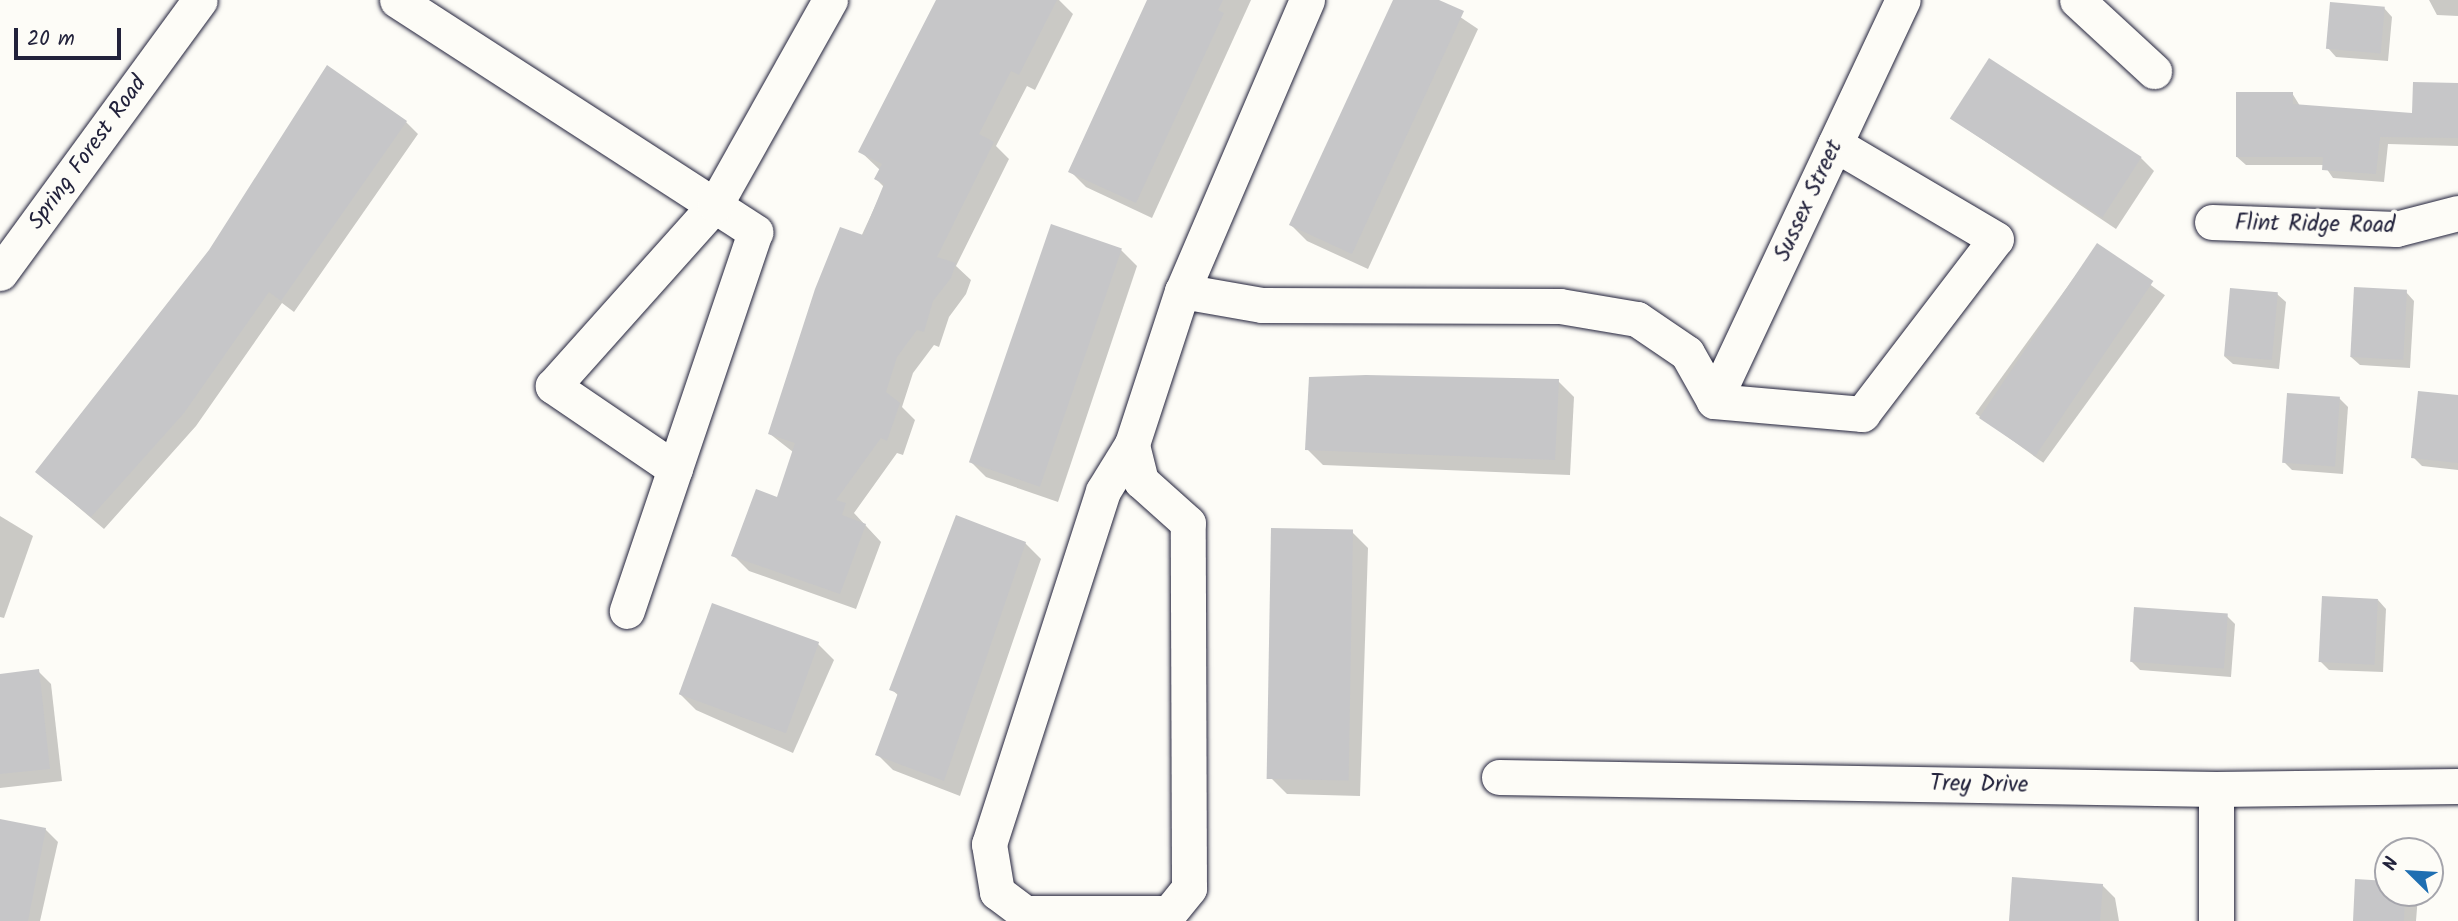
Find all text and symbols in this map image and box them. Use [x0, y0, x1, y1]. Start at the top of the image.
scale bar [18, 14, 124, 58]
text: 20 m [27, 23, 75, 56]
street label: Spring Forest Road [23, 71, 153, 235]
street label: Sussex Street [1769, 136, 1849, 266]
street label: Flint Ridge Road [2235, 210, 2395, 240]
street label: Trey Drive [1930, 770, 2028, 800]
north arrow [2374, 837, 2444, 907]
text: N [2375, 853, 2408, 876]

